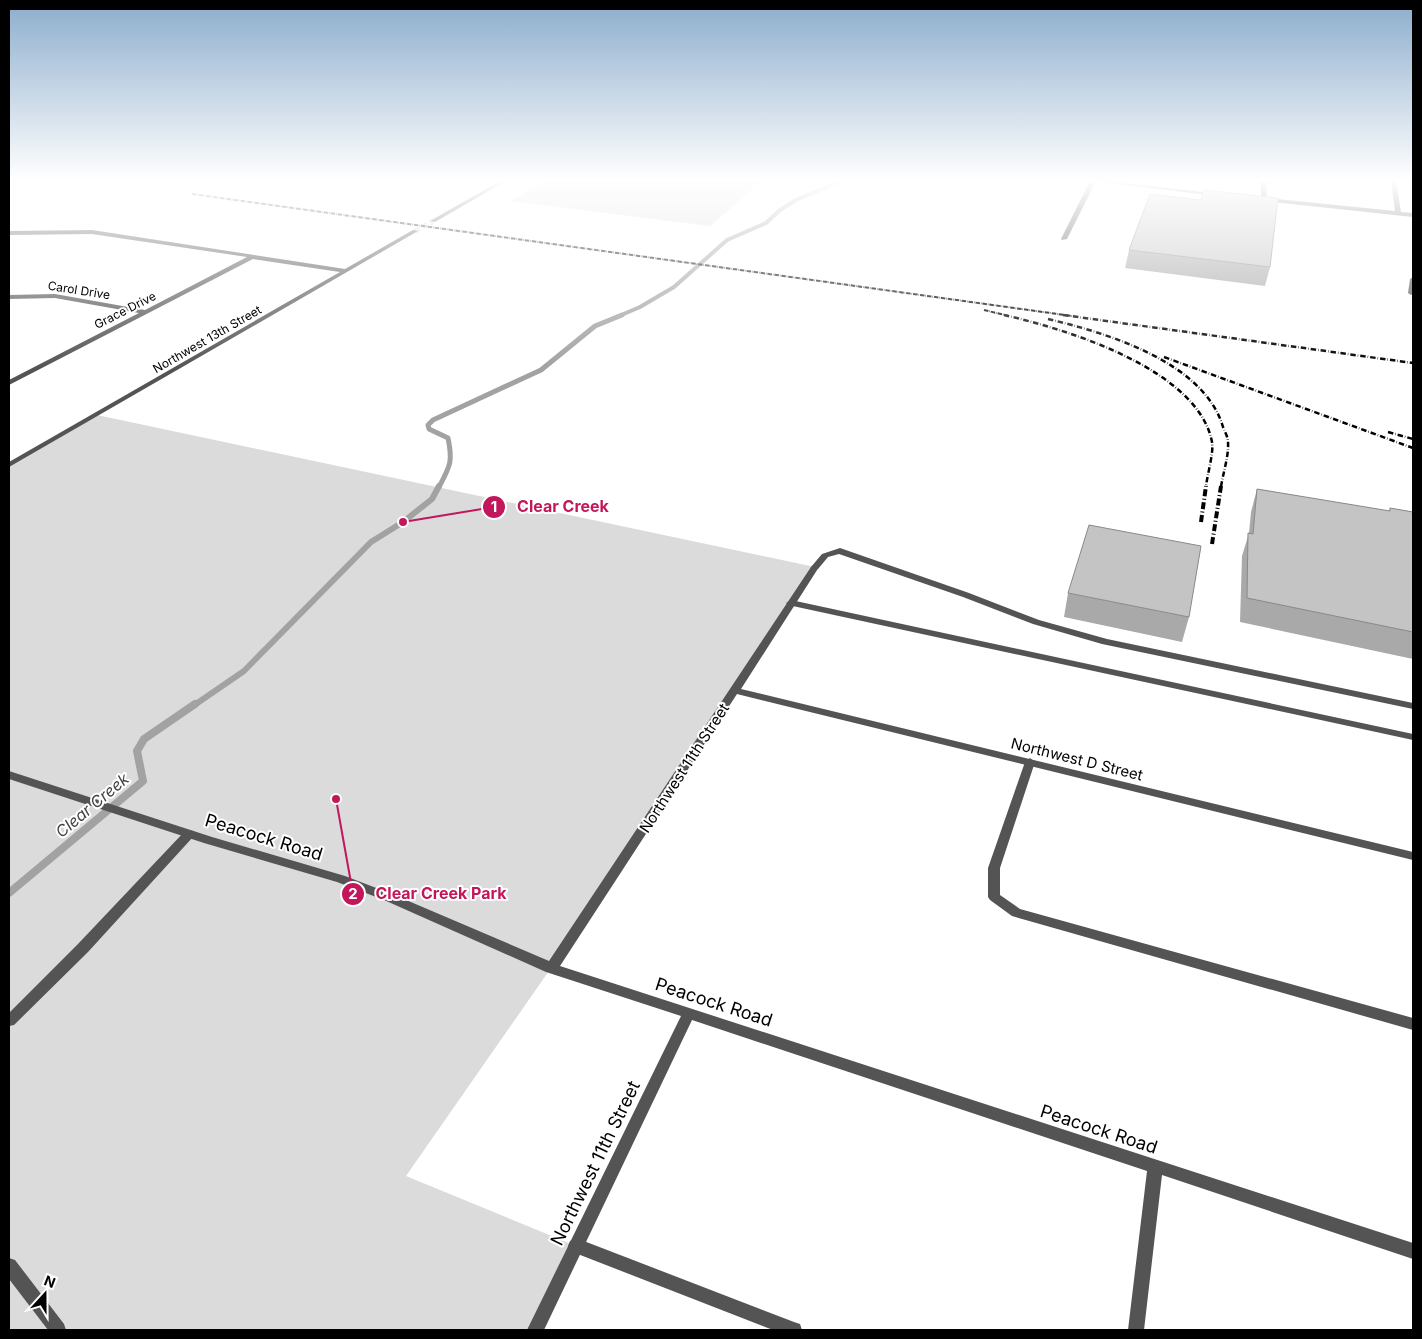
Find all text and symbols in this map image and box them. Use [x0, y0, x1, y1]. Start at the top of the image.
street label: Carol Drive [47, 278, 111, 302]
street label: Grace Drive [92, 288, 158, 332]
street label: Northwest 13th Street [150, 302, 264, 376]
callout: Clear Creek [482, 491, 619, 522]
text: Clear Creek [517, 496, 610, 516]
text: 1 [491, 497, 497, 516]
street label: Northwest 11th Street [635, 700, 733, 836]
street label: Northwest D Street [1009, 733, 1145, 785]
water label: Clear Creek [51, 768, 133, 842]
street label: Peacock Road [203, 809, 325, 865]
callout: Clear Creek Park [340, 878, 516, 909]
text: Clear Creek Park [375, 883, 507, 903]
text: 2 [348, 884, 358, 903]
street label: Peacock Road [653, 973, 775, 1031]
street label: Northwest 11th Street [546, 1077, 644, 1249]
street label: Peacock Road [1038, 1100, 1160, 1158]
north arrow [20, 1269, 70, 1319]
text: N [42, 1272, 58, 1291]

